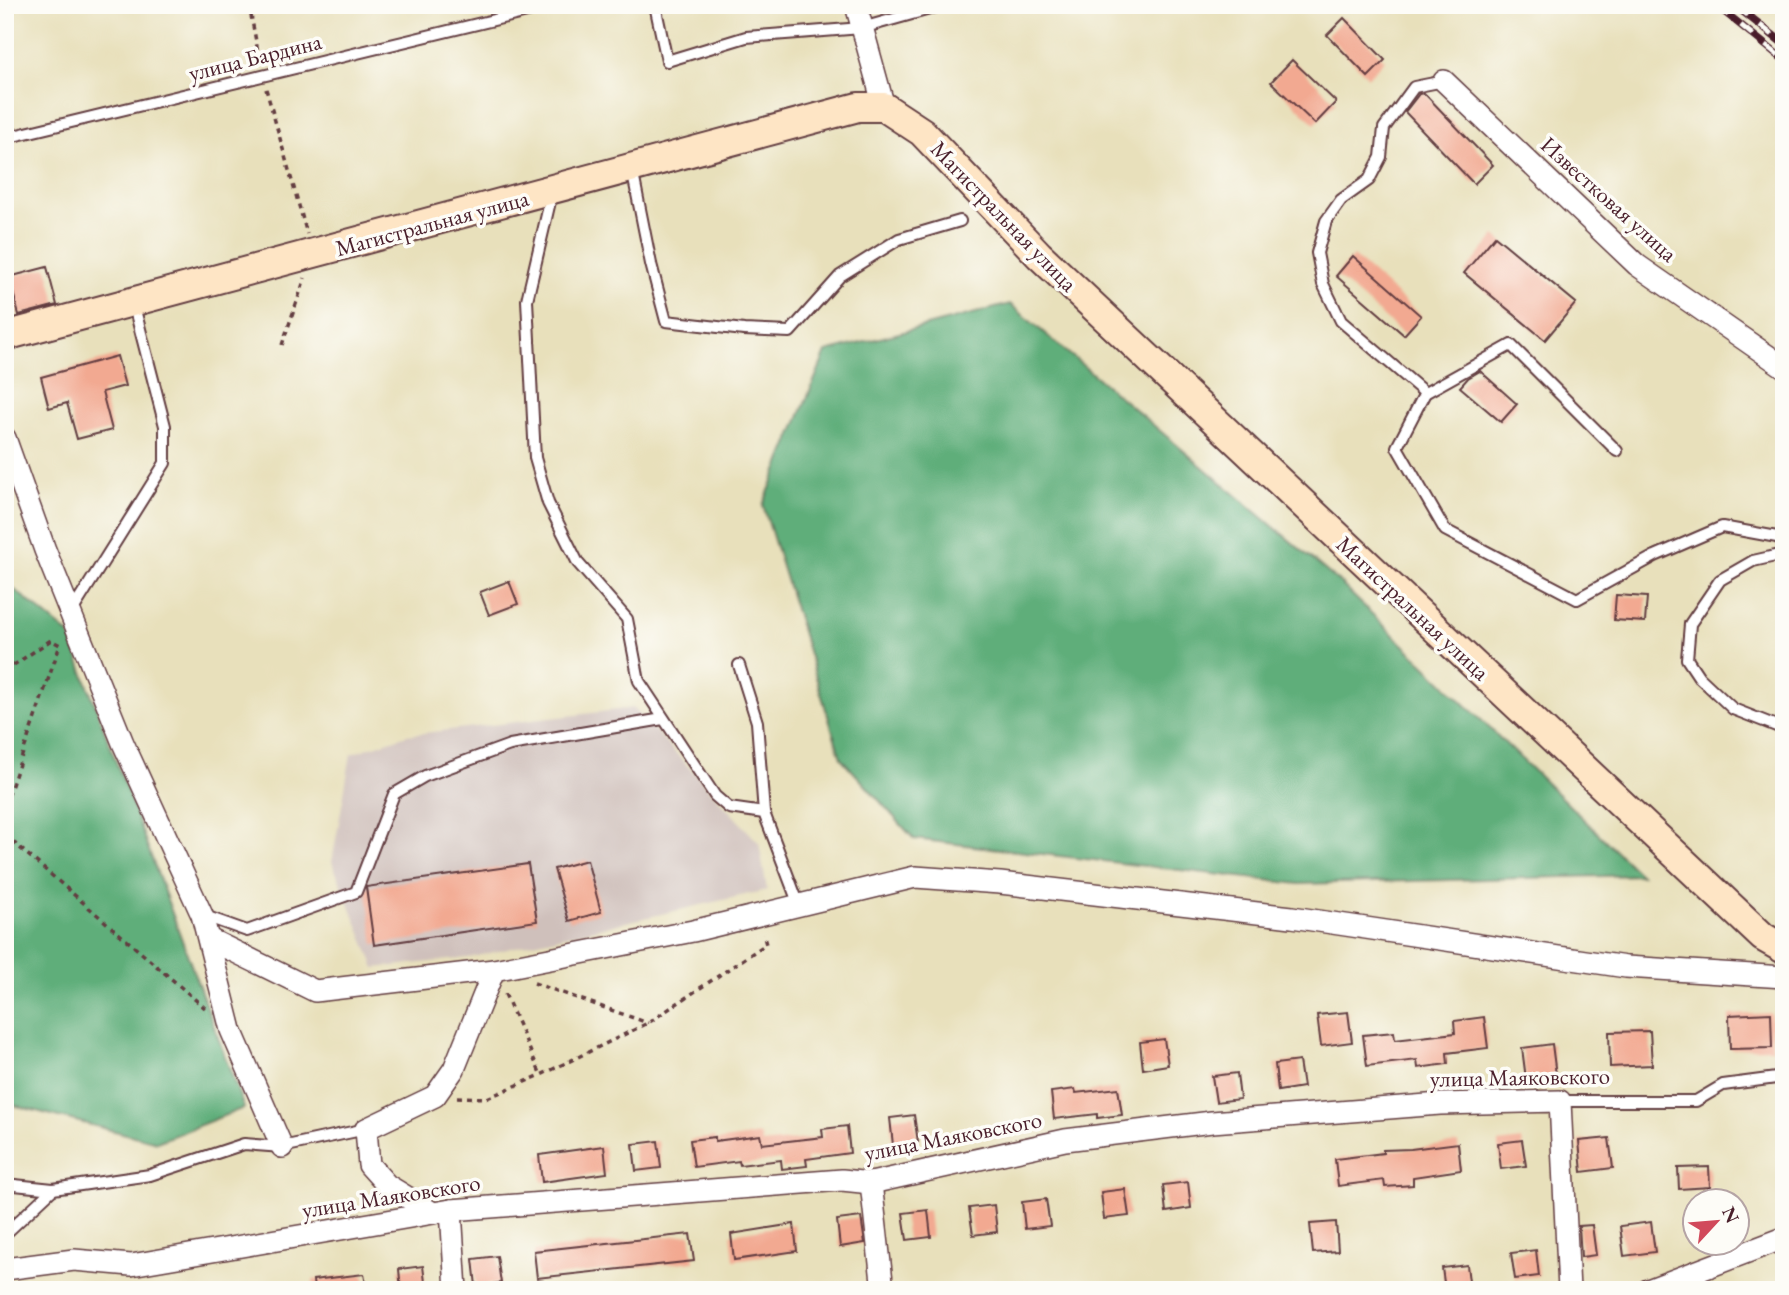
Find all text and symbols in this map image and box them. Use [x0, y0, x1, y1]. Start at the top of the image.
street label: улица Бардина [185, 26, 325, 88]
street label: Известковая улица [1534, 130, 1684, 269]
street label: Магистральная улица [924, 134, 1084, 299]
street label: Магистральная улица [332, 183, 533, 263]
street label: Магистральная улица [1330, 529, 1497, 687]
street label: улица Маяковского [1430, 1060, 1610, 1094]
street label: улица Маяковского [862, 1104, 1044, 1168]
street label: улица Маяковского [300, 1167, 482, 1225]
north arrow [1680, 1186, 1750, 1256]
text: N [1716, 1202, 1746, 1228]

